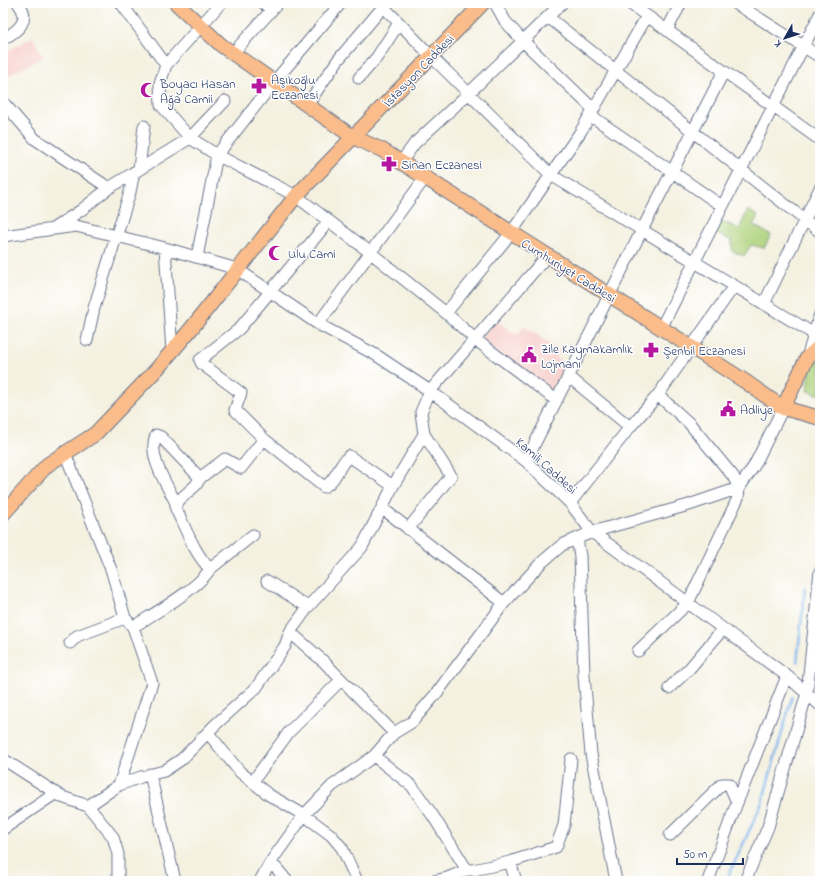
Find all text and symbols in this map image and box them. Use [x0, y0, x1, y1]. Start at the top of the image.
north arrow [765, 18, 805, 58]
street label: İstasyon Caddesi [379, 30, 460, 113]
text: K [770, 36, 786, 51]
place label: Aşıkoğlu Eczanesi [271, 71, 318, 105]
place label: Boyacı Hasan Ağa Camii [159, 75, 236, 110]
pharmacy icon: Aşıkoğlu Eczanesi [250, 77, 268, 95]
mosque icon: Boyacı Hasan Ağa Camii [139, 81, 157, 99]
pharmacy icon: Sinan Eczanesi [380, 155, 398, 173]
place label: Sinan Eczanesi [401, 156, 482, 175]
street label: Cumhuriyet Caddesi [517, 234, 619, 309]
mosque icon: Ulu Cami [267, 244, 285, 262]
place label: Ulu Cami [288, 245, 336, 264]
place label: Zile Kaymakamlık Lojmanı [541, 340, 633, 374]
pharmacy icon: Şenbil Eczanesi [642, 341, 660, 359]
place label: Şenbil Eczanesi [663, 342, 746, 361]
public building icon: Zile Kaymakamlık Lojmanı [520, 346, 538, 364]
public building icon: Adliye [719, 400, 737, 418]
place label: Adliye [740, 401, 773, 421]
street label: Kamili Caddesi [511, 433, 581, 499]
scale bar [677, 840, 743, 866]
text: 50 m [683, 846, 707, 864]

